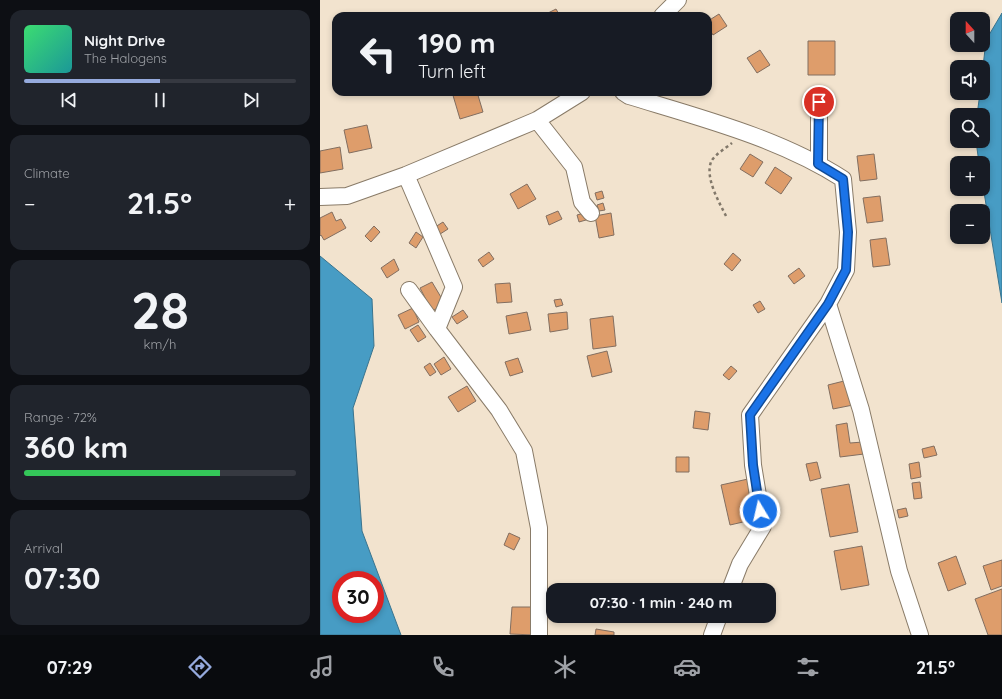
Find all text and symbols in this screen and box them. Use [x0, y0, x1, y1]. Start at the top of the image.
north arrow [950, 12, 990, 52]
map controls [950, 12, 990, 244]
text: 190 m [418, 25, 496, 60]
icon: left [352, 28, 404, 80]
text: Night Drive [84, 31, 165, 50]
text: The Halogens [84, 50, 167, 66]
text: Turn left [418, 60, 486, 83]
button: sound [950, 60, 990, 100]
pin [802, 85, 836, 119]
icon: previous [58, 89, 80, 111]
icon: pause [149, 89, 171, 111]
icon: next [240, 89, 262, 111]
icon: arrive [808, 91, 830, 113]
button: search [950, 108, 990, 148]
button: + [950, 156, 990, 196]
text: Climate [24, 165, 70, 181]
text: 21.5° [127, 184, 192, 222]
text: − [24, 190, 35, 218]
text: + [284, 190, 296, 218]
button: − [950, 204, 990, 244]
text: 28 [131, 277, 189, 342]
text: km/h [144, 336, 176, 352]
text: Range · 72% [24, 409, 97, 425]
text: 360 km [24, 428, 128, 466]
position arrow [739, 490, 781, 532]
text: Arrival [24, 540, 63, 556]
text: 07:30 [24, 559, 100, 597]
speed limit sign: 30 [332, 571, 384, 623]
text: 07:30 · 1 min · 240 m [590, 593, 732, 612]
icon: directions [186, 653, 214, 681]
icon: music [308, 653, 336, 681]
icon: phone [429, 653, 457, 681]
icon: climate [551, 653, 579, 681]
icon: car [673, 653, 701, 681]
icon: filters [794, 653, 822, 681]
text: 07:29 [47, 656, 92, 679]
text: 21.5° [916, 656, 955, 679]

